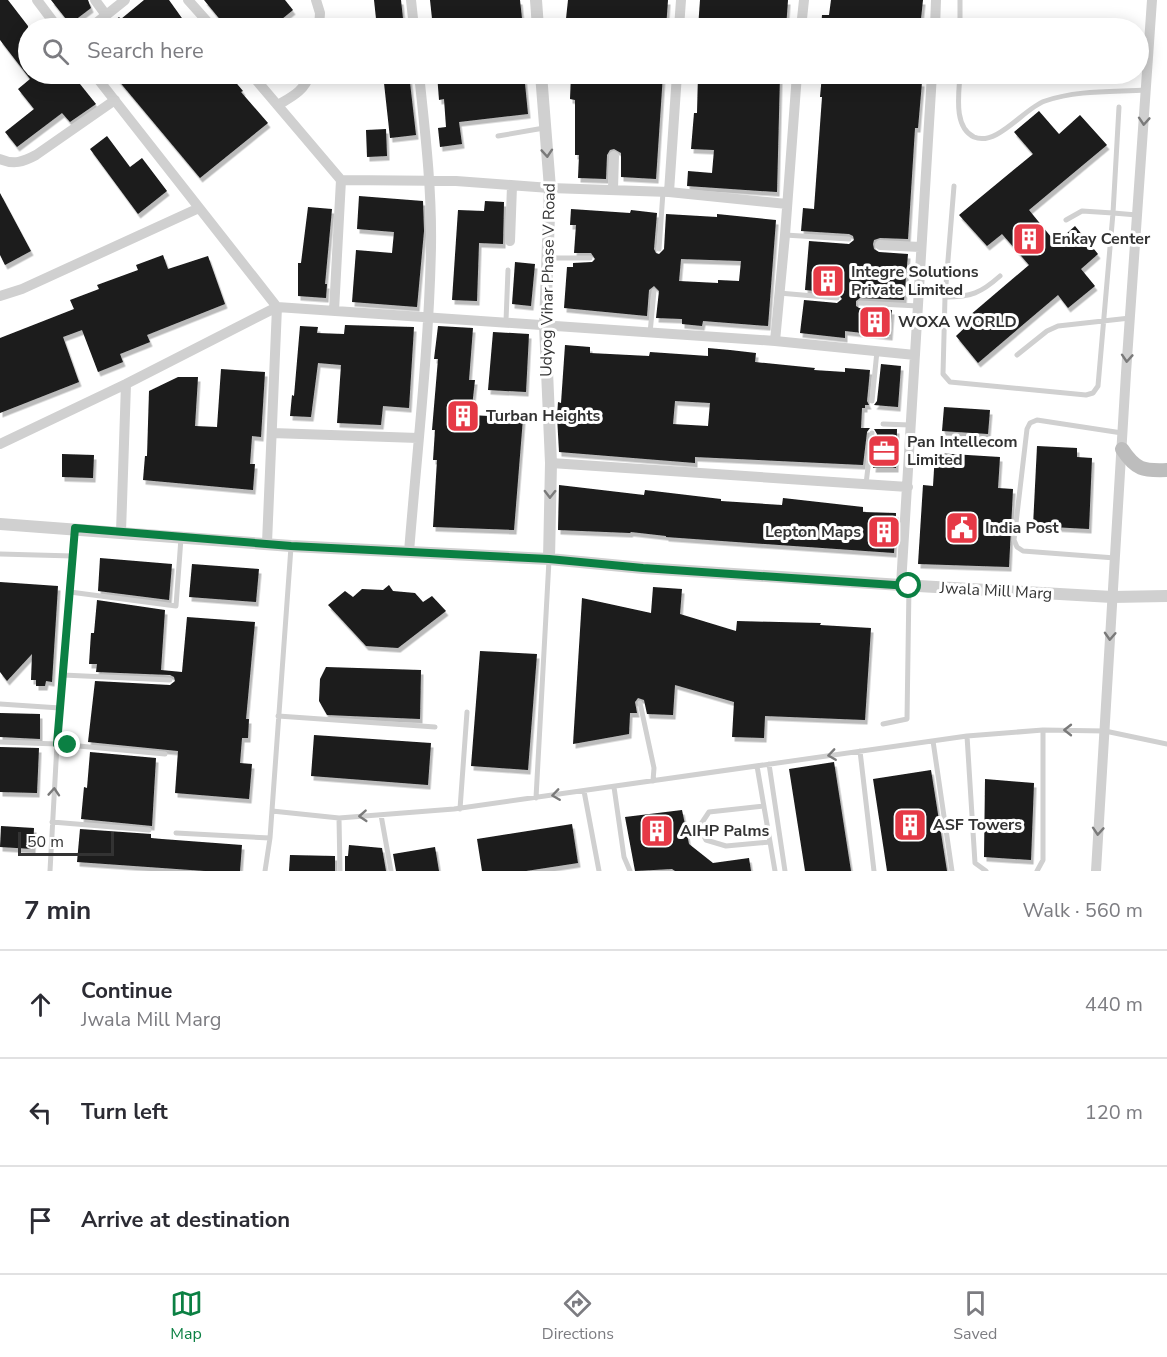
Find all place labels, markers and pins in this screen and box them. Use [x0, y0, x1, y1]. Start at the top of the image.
building icon: Enkay Center [1011, 221, 1047, 257]
place label: Enkay Center [1052, 228, 1151, 250]
place label: Integre Solutions Private Limited [851, 261, 979, 301]
building icon: Integre Solutions Private Limited [810, 263, 846, 299]
building icon: WOXA WORLD [857, 304, 893, 340]
place label: WOXA WORLD [898, 311, 1017, 333]
building icon: Turban Heights [445, 398, 481, 434]
place label: Turban Heights [486, 405, 601, 427]
place label: Pan Intellecom Limited [907, 431, 1018, 471]
office icon: Pan Intellecom Limited [866, 433, 902, 469]
public building icon: India Post [944, 510, 980, 546]
building icon: Lepton Maps [866, 514, 902, 550]
place label: India Post [985, 517, 1060, 539]
place label: Lepton Maps [765, 521, 861, 543]
building icon: ASF Towers [892, 807, 928, 843]
building icon: AIHP Palms [639, 813, 675, 849]
place label: ASF Towers [933, 814, 1022, 836]
place label: AIHP Palms [680, 820, 769, 842]

